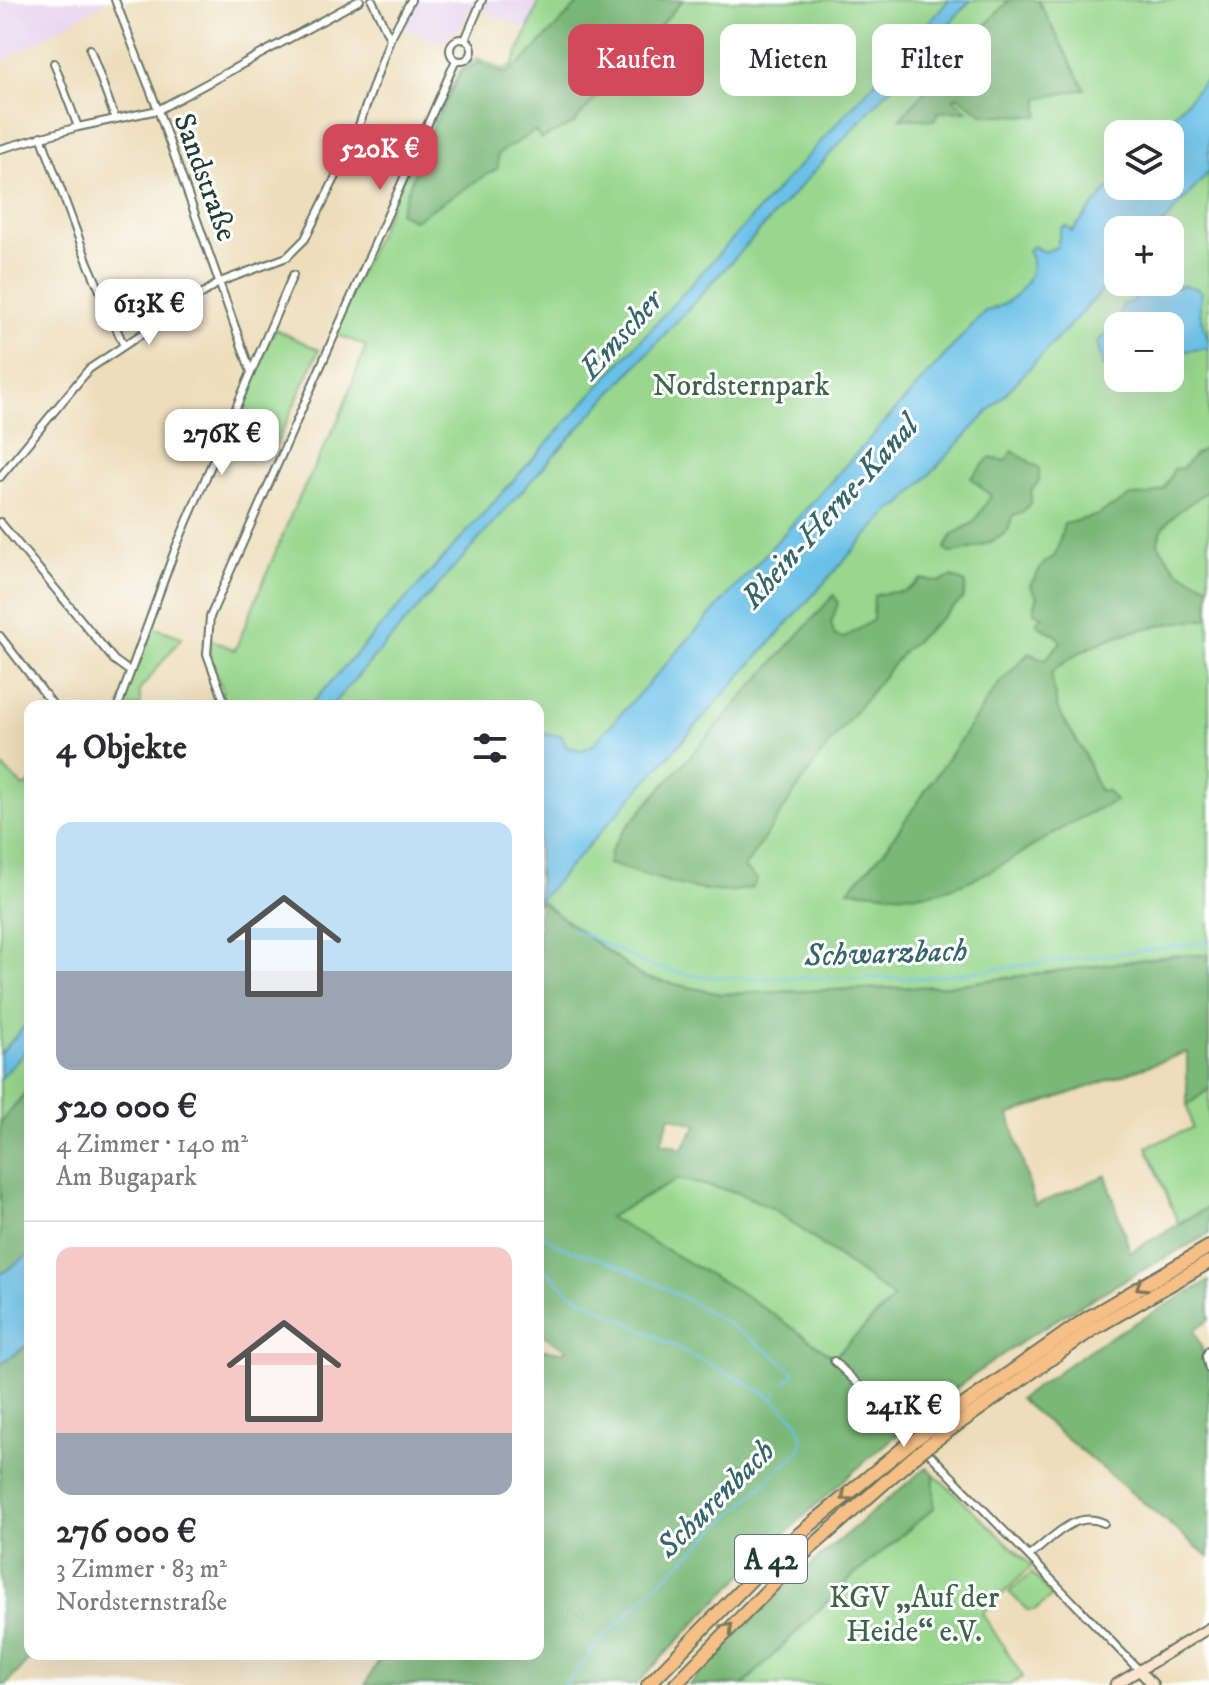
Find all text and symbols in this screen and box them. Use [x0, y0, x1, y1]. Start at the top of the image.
chip: Kaufen [568, 24, 704, 96]
chip: Mieten [720, 24, 856, 96]
chip: Filter [872, 24, 991, 96]
street label: Sandstraße [164, 109, 245, 246]
map controls [1104, 120, 1184, 392]
button: layers [1104, 120, 1184, 200]
pin: 520K € [315, 124, 445, 192]
text: 520K € [341, 133, 419, 166]
button: + [1104, 216, 1184, 296]
pin: 613K € [84, 279, 214, 347]
water label: Emscher [569, 280, 674, 390]
text: 613K € [113, 288, 185, 321]
button: − [1104, 312, 1184, 392]
park label: Nordsternpark [652, 368, 830, 405]
water label: Rhein-Herne-Kanal [732, 404, 930, 618]
pin: 276K € [157, 409, 287, 477]
text: 276K € [183, 418, 261, 451]
icon: filters [468, 726, 512, 770]
text: 4 Objekte [56, 727, 187, 769]
icon: home [212, 874, 356, 1018]
water label: Schwarzbach [803, 931, 968, 977]
text: 520 000 € [56, 1086, 197, 1128]
text: 4 Zimmer · 140 m² [56, 1128, 248, 1161]
text: Am Bugapark [56, 1161, 197, 1194]
one-way arrow [1136, 1276, 1150, 1292]
icon: home [212, 1299, 356, 1443]
pin: 241K € [839, 1381, 969, 1449]
text: 241K € [866, 1390, 942, 1423]
water label: Schurenbach [648, 1432, 784, 1568]
one-way arrow [841, 1486, 855, 1501]
text: 276 000 € [56, 1511, 197, 1553]
road number: A 42 [735, 1535, 807, 1583]
text: 3 Zimmer · 83 m² [56, 1553, 227, 1586]
park label: KGV „Auf der Heide“ e.V. [829, 1580, 999, 1651]
text: Nordsternstraße [56, 1586, 227, 1619]
one-way arrow [719, 1623, 734, 1637]

